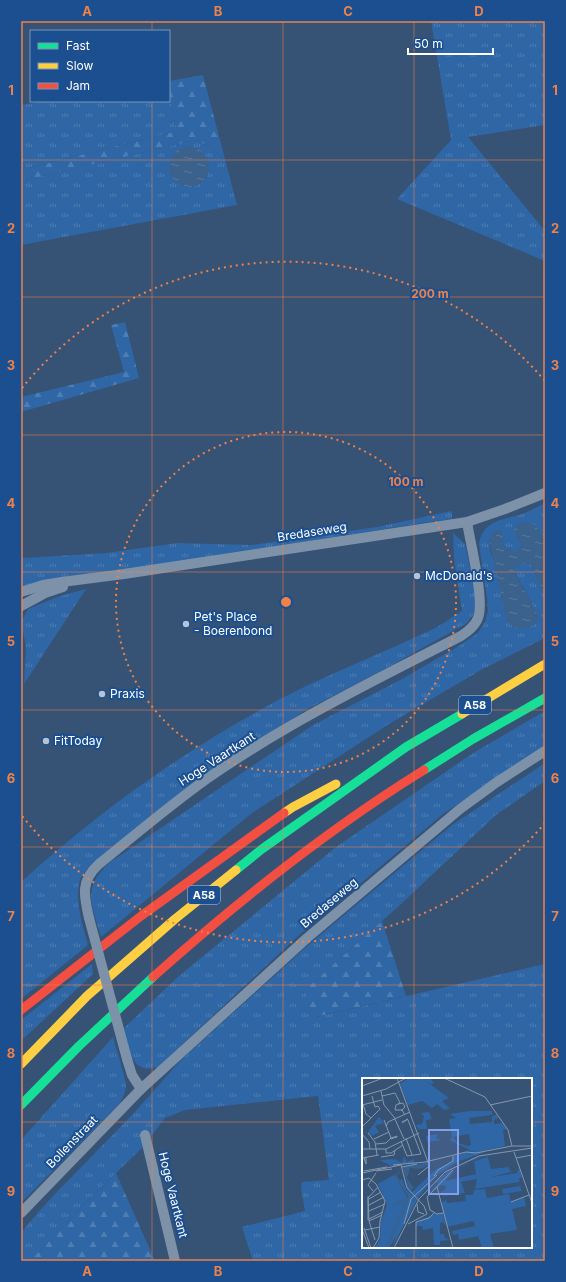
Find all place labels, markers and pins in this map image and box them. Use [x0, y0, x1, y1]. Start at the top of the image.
place label: McDonald's [425, 568, 493, 583]
marker: McDonald's [412, 571, 422, 581]
centre of rings [279, 595, 293, 609]
place label: Pet's Place - Boerenbond [194, 609, 272, 638]
marker: Pet's Place - Boerenbond [181, 619, 191, 629]
place label: Praxis [110, 686, 145, 701]
marker: Praxis [97, 689, 107, 699]
place label: FitToday [54, 733, 102, 748]
marker: FitToday [41, 736, 51, 746]

